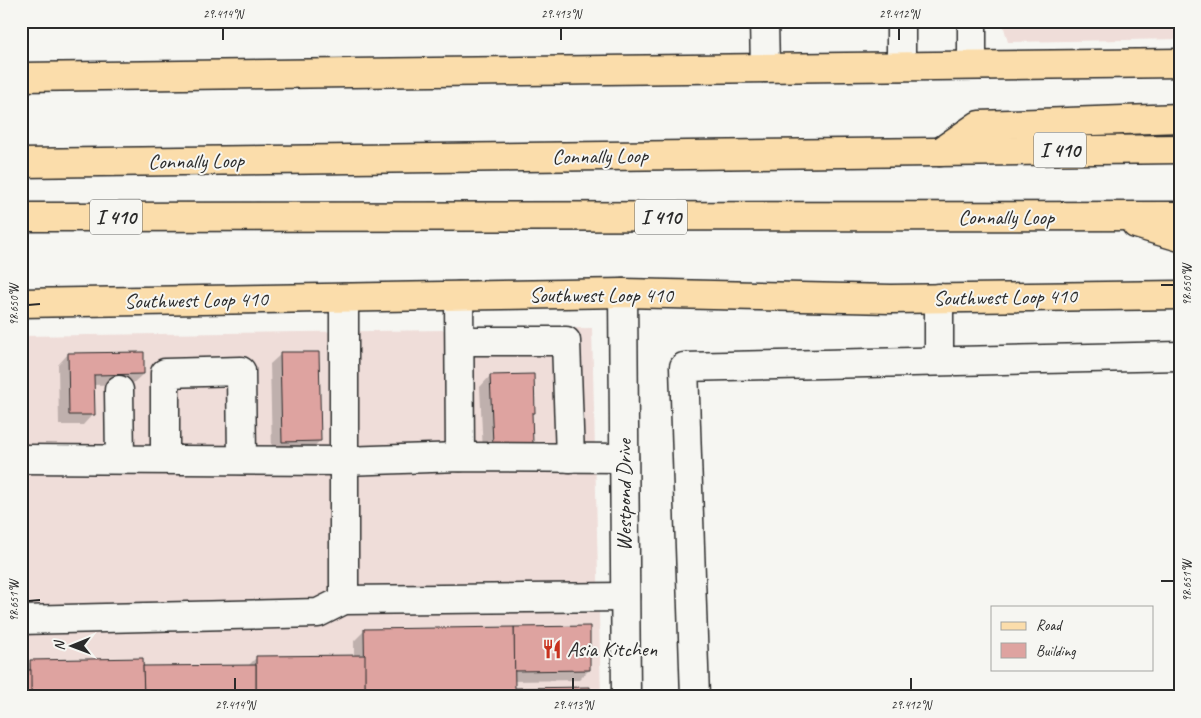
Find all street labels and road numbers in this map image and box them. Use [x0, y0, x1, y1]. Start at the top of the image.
road number: I 410 [1034, 132, 1086, 168]
street label: Connally Loop [552, 142, 650, 170]
street label: Connally Loop [148, 147, 246, 175]
road number: I 410 [90, 200, 142, 234]
road number: I 410 [635, 200, 687, 234]
street label: Connally Loop [958, 204, 1056, 230]
street label: Southwest Loop 410 [529, 282, 674, 308]
street label: Southwest Loop 410 [933, 283, 1079, 311]
street label: Southwest Loop 410 [124, 286, 270, 314]
street label: Westpond Drive [611, 437, 637, 551]

